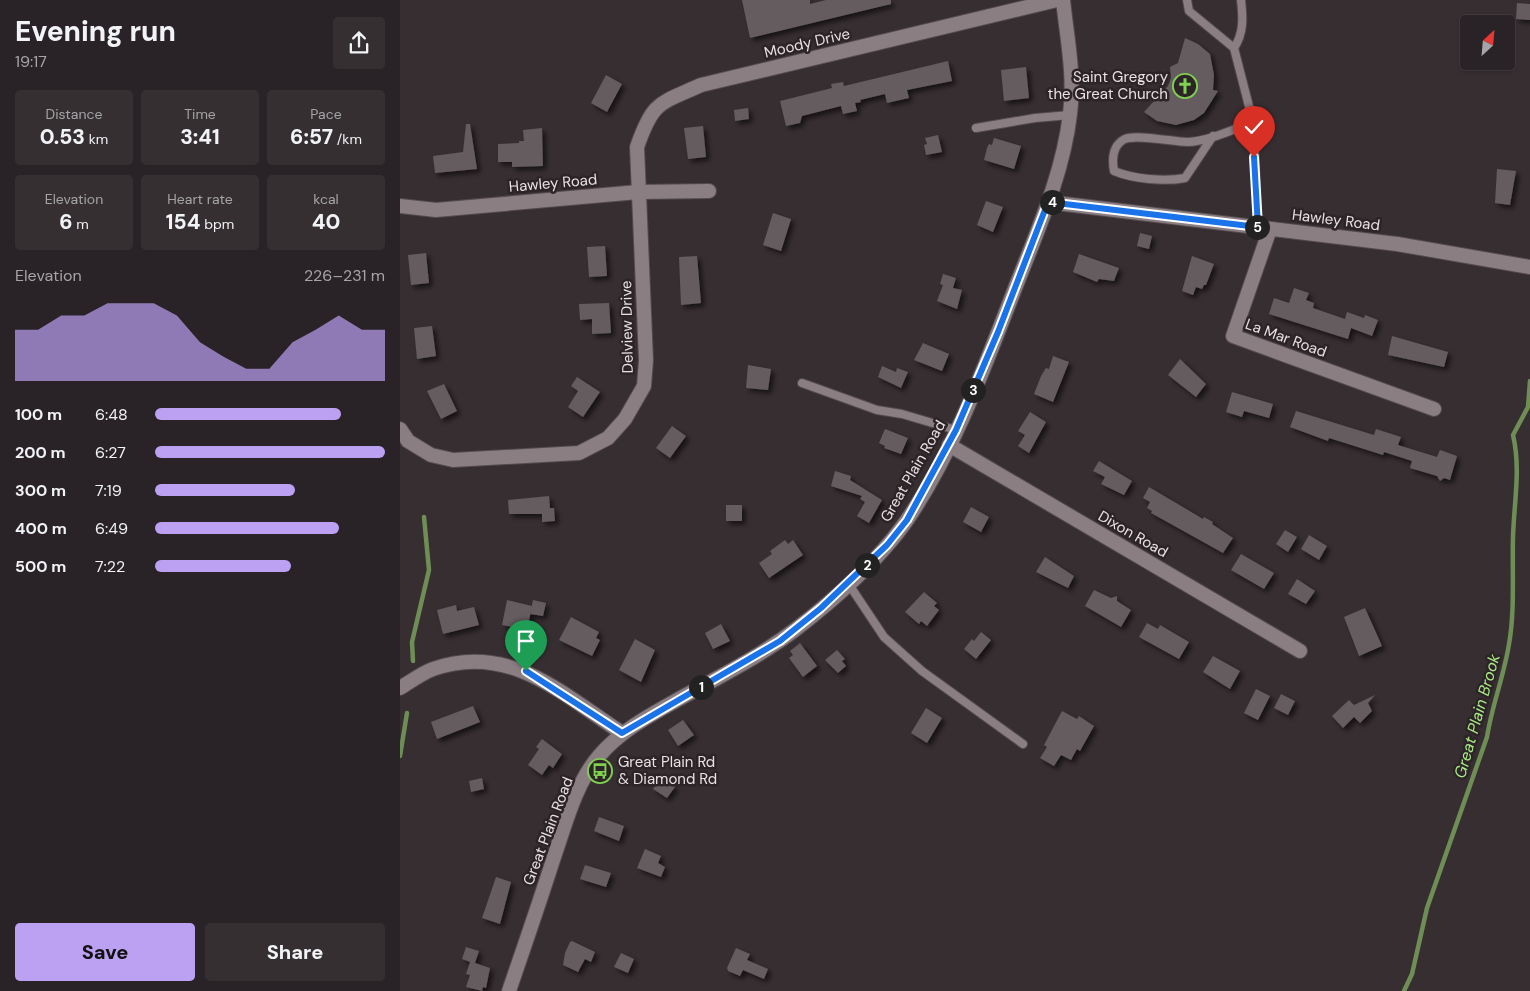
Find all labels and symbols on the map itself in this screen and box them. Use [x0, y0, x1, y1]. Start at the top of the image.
north arrow [1460, 15, 1515, 70]
street label: Moody Drive [762, 23, 852, 63]
place label: Saint Gregory the Great Church [1048, 67, 1169, 104]
church icon: Saint Gregory the Great Church [1172, 73, 1198, 99]
pin [1233, 106, 1275, 157]
street label: Hawley Road [508, 169, 598, 197]
pin: 4 [1040, 190, 1064, 214]
street label: Hawley Road [1291, 205, 1381, 235]
pin: 5 [1244, 214, 1270, 240]
street label: Delview Drive [616, 280, 638, 374]
street label: La Mar Road [1243, 314, 1329, 362]
pin: 3 [960, 378, 986, 402]
street label: Great Plain Road [876, 417, 950, 525]
street label: Dixon Road [1094, 506, 1172, 562]
pin: 2 [854, 552, 880, 578]
pin [505, 620, 547, 671]
water label: Great Plain Brook [1449, 651, 1505, 781]
pin: 1 [688, 674, 714, 700]
place label: Great Plain Rd & Diamond Rd [618, 752, 717, 789]
bus stop icon: Great Plain Rd & Diamond Rd [587, 758, 613, 784]
street label: Great Plain Road [518, 774, 578, 888]

